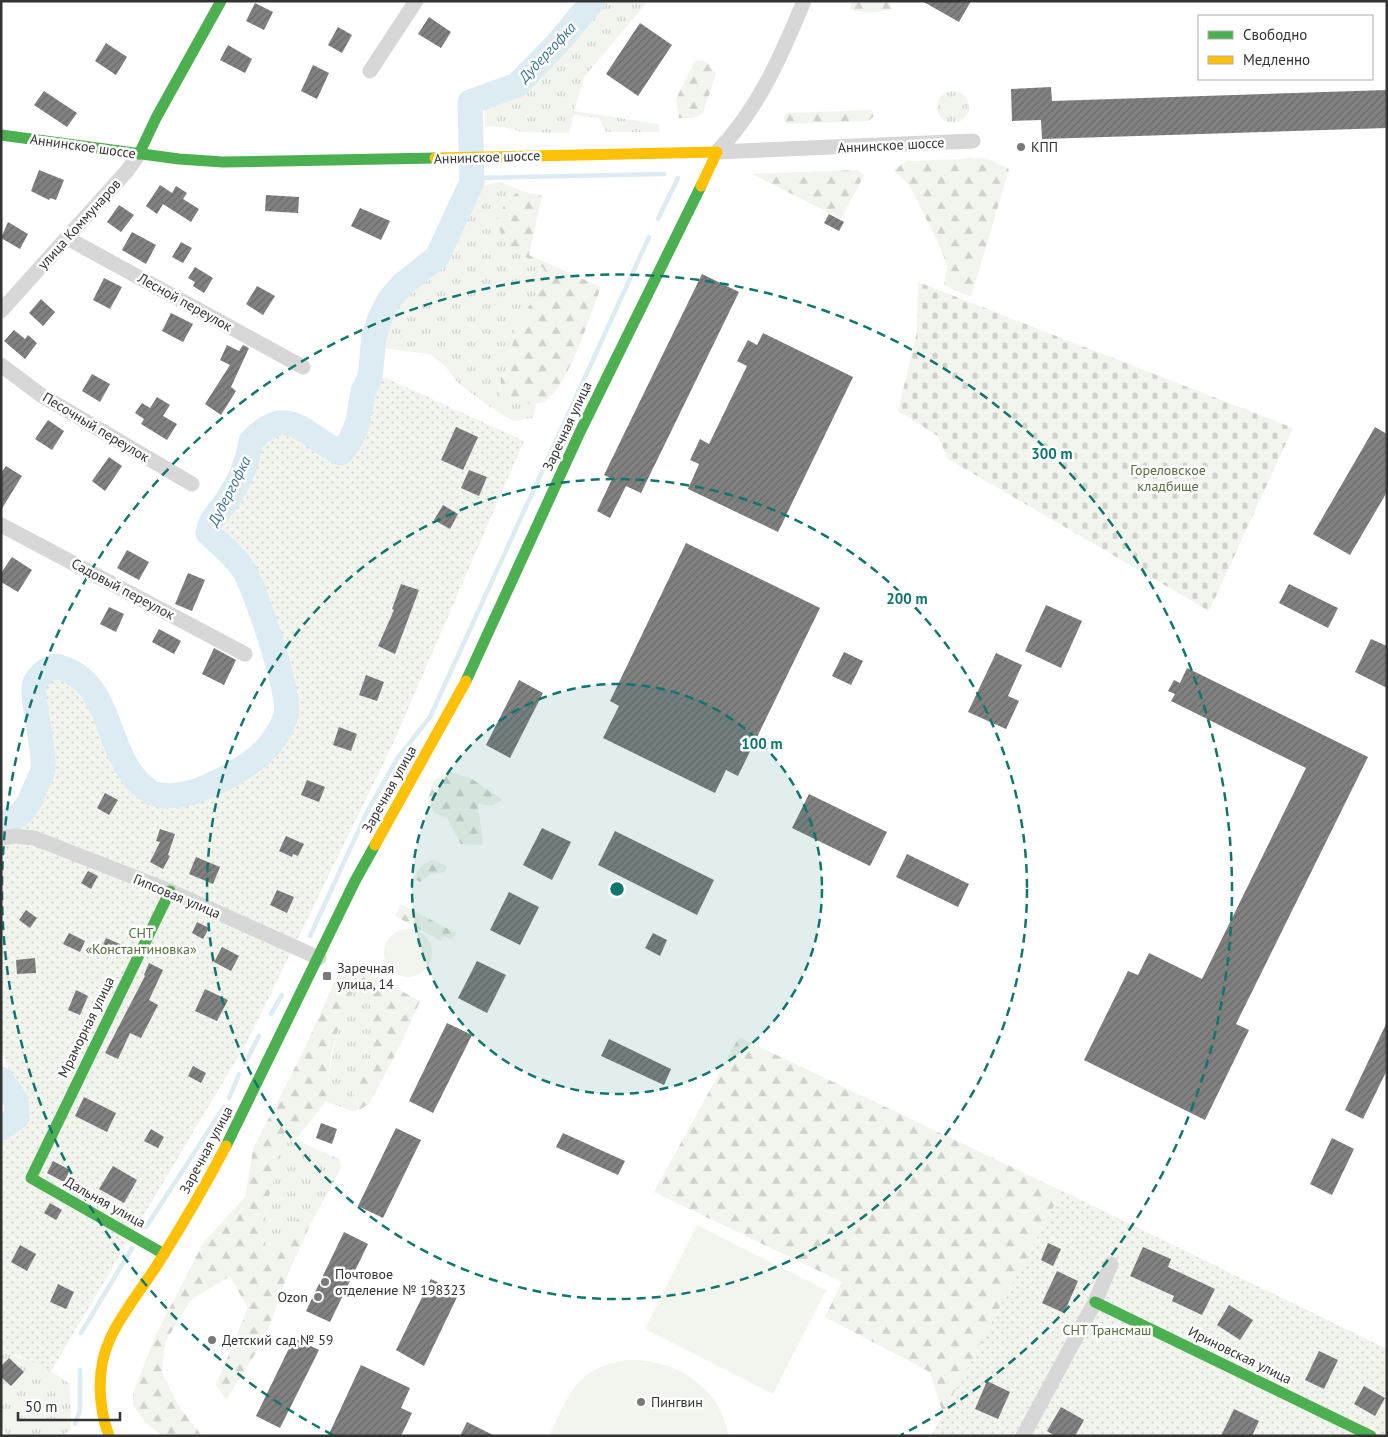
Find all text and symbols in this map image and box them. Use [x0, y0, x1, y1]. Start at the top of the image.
legend [1198, 15, 1373, 80]
water label: Дудергофка [514, 17, 580, 87]
text: Свободно [1243, 25, 1307, 44]
text: Медленно [1243, 50, 1310, 69]
street label: Аннинское шоссе [29, 130, 137, 162]
street label: Аннинское шоссе [837, 133, 945, 157]
place label: КПП [1031, 138, 1058, 156]
marker: КПП [1015, 141, 1027, 153]
street label: Аннинское шоссе [433, 146, 541, 168]
street label: улица Коммунаров [34, 175, 124, 273]
street label: Лесной переулок [134, 268, 236, 335]
street label: Заречная улица [538, 378, 596, 474]
street label: Песочный переулок [39, 388, 153, 466]
text: 300 m [1031, 444, 1073, 463]
water label: Дудергофка [203, 452, 255, 530]
park label: Гореловское кладбище [1130, 461, 1206, 495]
street label: Садовый переулок [68, 554, 178, 624]
text: 200 m [886, 589, 928, 608]
text: 100 m [741, 734, 783, 753]
street label: Заречная улица [358, 742, 420, 836]
street label: Гипсовая улица [131, 870, 223, 923]
centre of rings [608, 880, 626, 898]
park label: СНТ «Константиновка» [85, 924, 197, 958]
place label: Заречная улица, 14 [337, 959, 394, 993]
marker: Заречная улица, 14 [321, 970, 333, 982]
street label: Мраморная улица [54, 973, 118, 1080]
street label: Заречная улица [175, 1103, 237, 1197]
street label: Дальняя улица [61, 1172, 149, 1232]
place label: Почтовое отделение № 198323 [335, 1265, 466, 1299]
marker: Почтовое отделение № 198323 [319, 1276, 331, 1288]
place label: Ozon [278, 1288, 308, 1306]
marker: Ozon [312, 1291, 324, 1303]
park label: СНТ Трансмаш [1063, 1321, 1151, 1339]
street label: Ириновская улица [1185, 1322, 1295, 1388]
place label: Детский сад № 59 [222, 1331, 333, 1349]
marker: Детский сад № 59 [206, 1334, 218, 1346]
scale bar [18, 1390, 120, 1422]
place label: Пингвин [651, 1393, 703, 1411]
marker: Пингвин [635, 1396, 647, 1408]
text: 50 m [25, 1397, 58, 1416]

